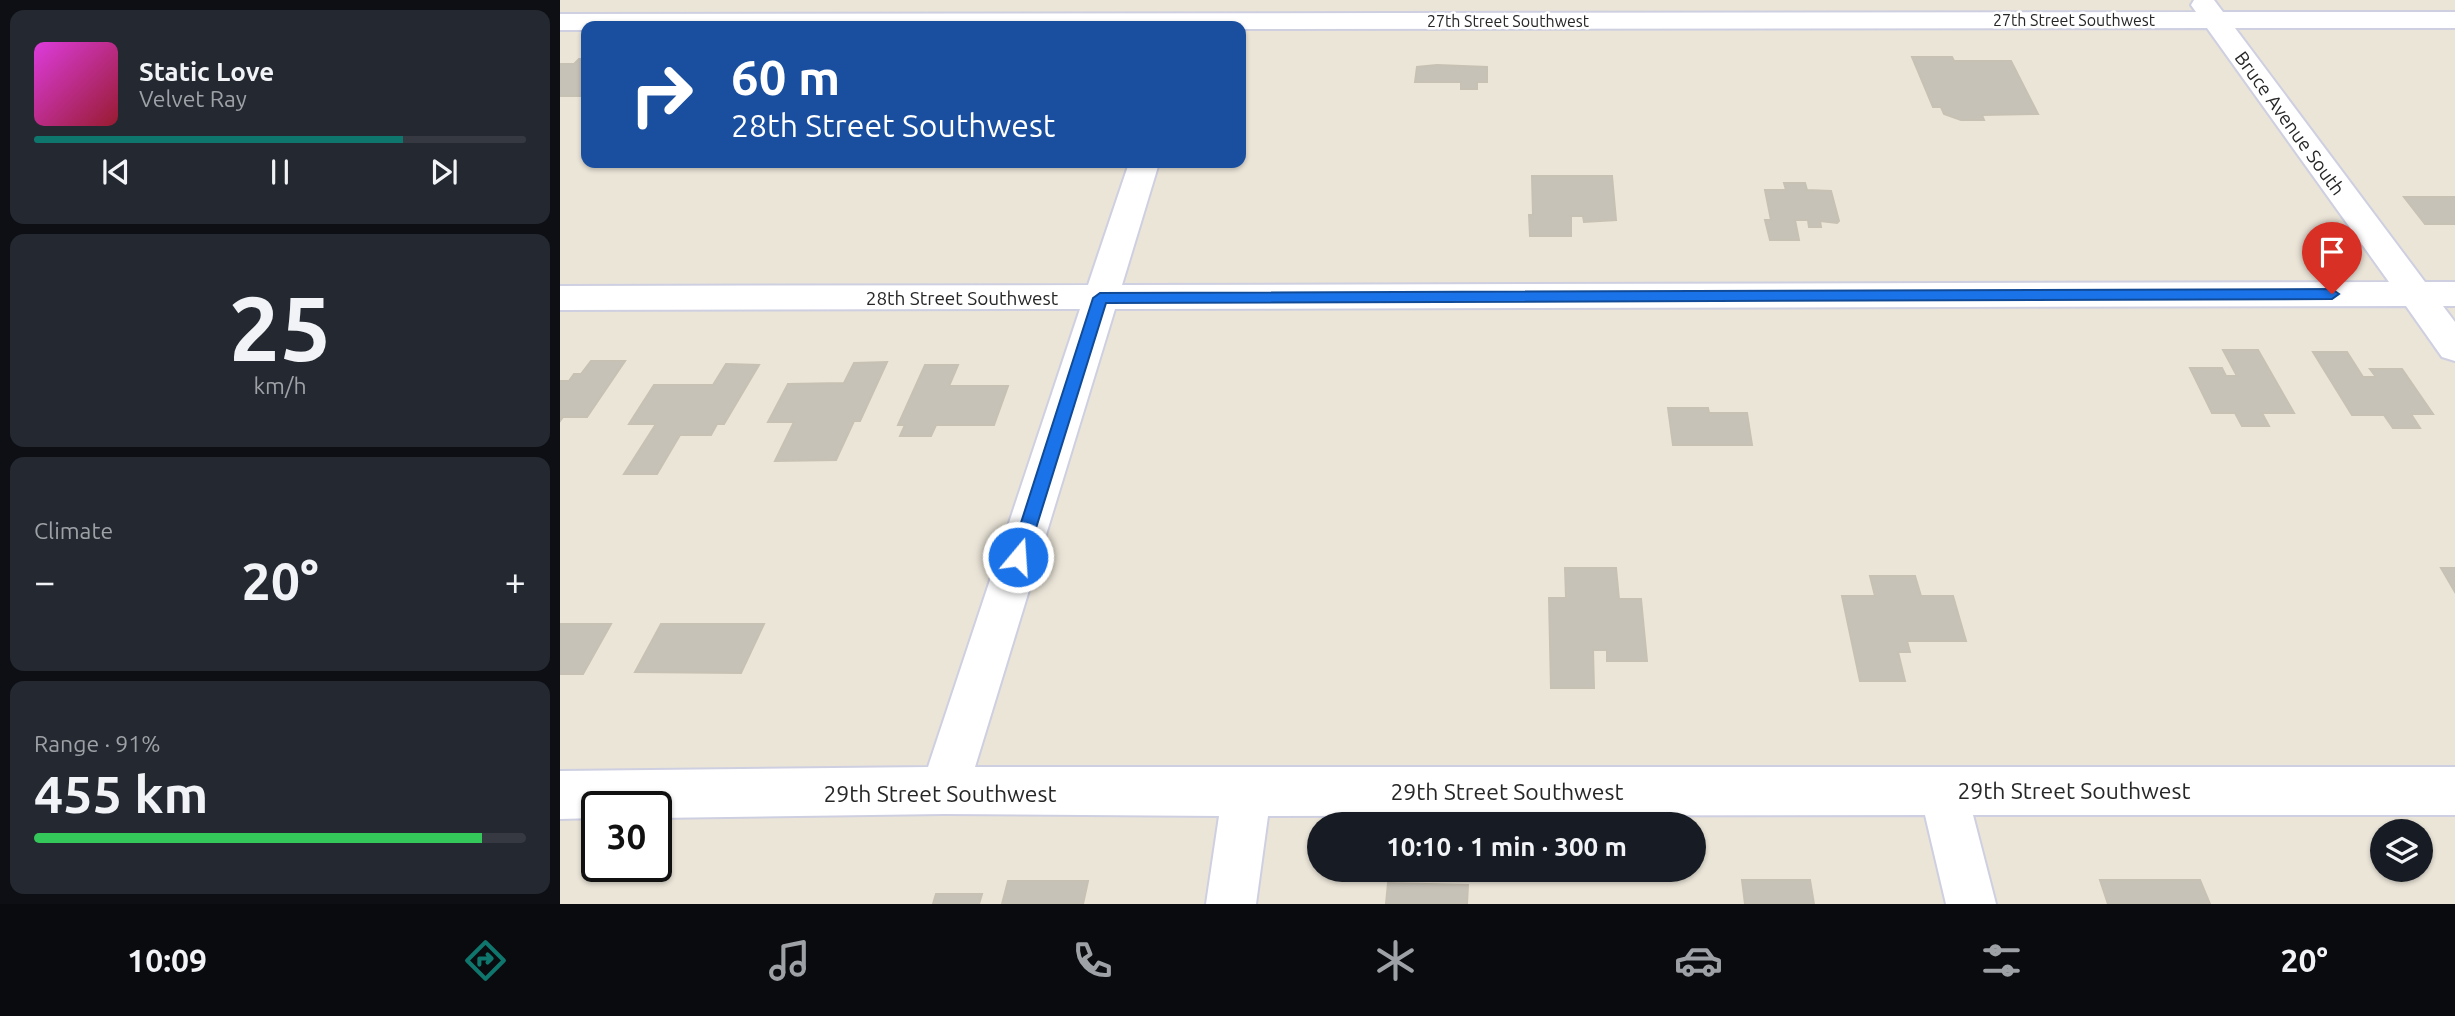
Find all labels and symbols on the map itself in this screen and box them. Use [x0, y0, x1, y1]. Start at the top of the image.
street label: 27th Street Southwest [1993, 11, 2156, 29]
street label: 27th Street Southwest [1427, 12, 1590, 30]
street label: Bruce Avenue South [2230, 47, 2350, 199]
pin [2302, 222, 2362, 294]
street label: 28th Street Southwest [866, 287, 1059, 309]
position arrow [981, 520, 1055, 594]
street label: 29th Street Southwest [1957, 778, 2191, 803]
street label: 29th Street Southwest [1390, 779, 1624, 804]
street label: 29th Street Southwest [823, 781, 1057, 806]
speed limit sign: 30 [581, 791, 672, 882]

